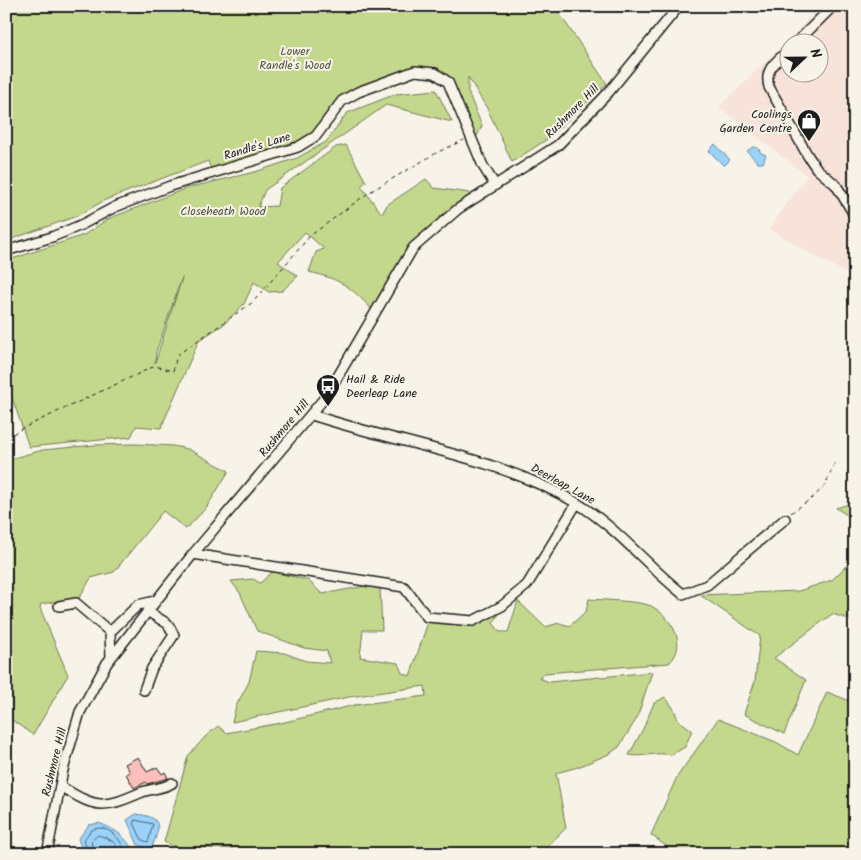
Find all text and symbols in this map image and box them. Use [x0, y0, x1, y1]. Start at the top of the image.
north arrow [778, 32, 828, 82]
park label: Lower Randle's Wood [259, 42, 332, 75]
text: N [803, 45, 827, 62]
street label: Rushmore Hill [541, 80, 604, 143]
place label: Coolings Garden Centre [719, 105, 793, 138]
shop icon: Coolings Garden Centre [796, 108, 822, 142]
street label: Randle's Lane [221, 127, 293, 166]
park label: Closeheath Wood [180, 202, 267, 221]
place label: Hail & Ride Deerleap Lane [346, 370, 418, 403]
bus stop icon: Hail & Ride Deerleap Lane [315, 373, 341, 407]
street label: Rushmore Hill [255, 395, 314, 461]
street label: Deerleap Lane [527, 459, 599, 510]
street label: Rushmore Hill [37, 726, 72, 799]

